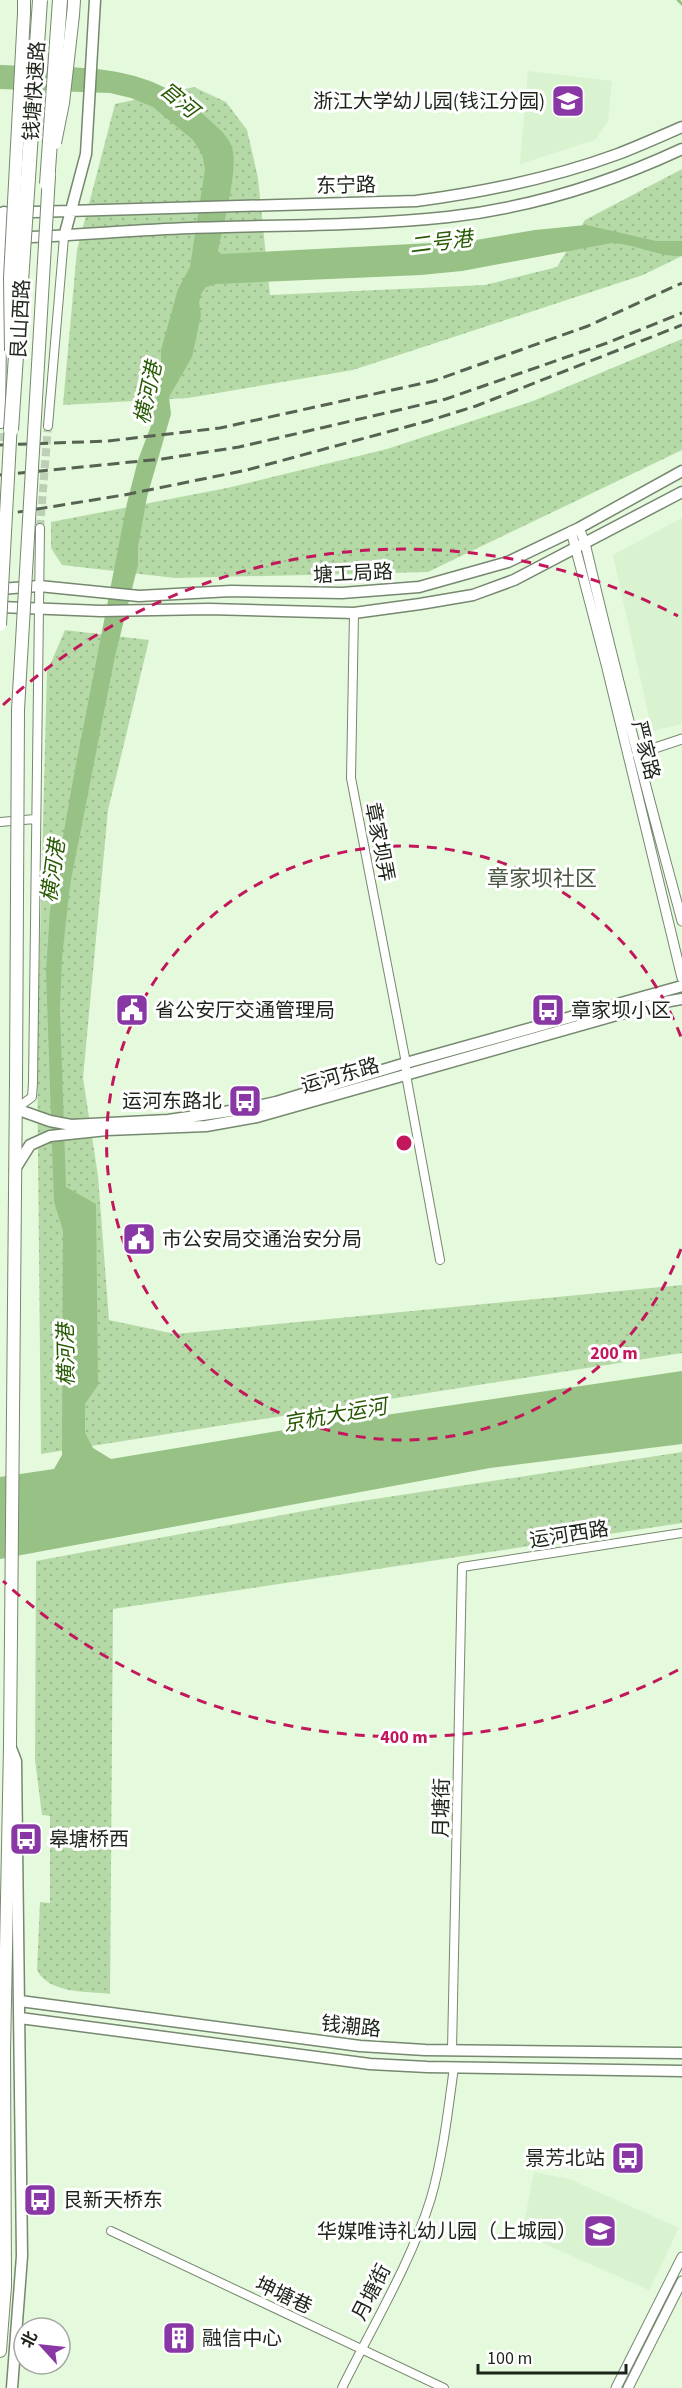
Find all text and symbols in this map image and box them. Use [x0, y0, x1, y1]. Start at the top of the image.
street label: 钱塘快速路 [18, 40, 52, 142]
water label: 官河 [153, 75, 208, 128]
school or university icon: 浙江大学幼儿园(钱江分园) [550, 83, 586, 119]
place label: 浙江大学幼儿园(钱江分园) [313, 88, 545, 116]
street label: 东宁路 [316, 171, 376, 201]
water label: 二号港 [408, 223, 477, 261]
street label: 艮山西路 [5, 278, 37, 360]
water label: 横河港 [127, 356, 170, 427]
street label: 塘工局路 [312, 558, 394, 590]
street label: 严家路 [624, 718, 666, 783]
street label: 章家坝弄 [358, 800, 400, 884]
water label: 横河港 [34, 835, 73, 904]
district label: 章家坝社区 [487, 863, 597, 895]
public building icon: 省公安厅交通管理局 [114, 992, 150, 1028]
bus stop icon: 章家坝小区 [530, 992, 566, 1028]
place label: 省公安厅交通管理局 [155, 997, 335, 1025]
place label: 章家坝小区 [571, 997, 671, 1025]
street label: 运河东路 [298, 1051, 383, 1100]
bus stop icon: 运河东路北 [227, 1083, 263, 1119]
place label: 运河东路北 [122, 1088, 222, 1116]
centre of rings [394, 1133, 414, 1153]
public building icon: 市公安局交通治安分局 [121, 1221, 157, 1257]
place label: 市公安局交通治安分局 [162, 1226, 362, 1254]
water label: 横河港 [50, 1320, 82, 1387]
text: 200 m [590, 1341, 638, 1366]
water label: 京杭大运河 [281, 1390, 393, 1439]
street label: 运河西路 [527, 1515, 611, 1555]
text: 400 m [380, 1725, 428, 1750]
street label: 月塘街 [427, 1778, 457, 1838]
bus stop icon: 皋塘桥西 [8, 1821, 44, 1857]
place label: 皋塘桥西 [49, 1826, 129, 1854]
street label: 钱潮路 [320, 2010, 382, 2044]
bus stop icon: 景芳北站 [610, 2140, 646, 2176]
place label: 景芳北站 [525, 2145, 605, 2173]
bus stop icon: 艮新天桥东 [22, 2182, 58, 2218]
place label: 艮新天桥东 [63, 2187, 163, 2215]
school or university icon: 华媒唯诗礼幼儿园（上城园） [582, 2213, 618, 2249]
place label: 华媒唯诗礼幼儿园（上城园） [317, 2218, 577, 2246]
street label: 月塘街 [346, 2259, 398, 2326]
street label: 坤塘巷 [250, 2271, 317, 2321]
north arrow [12, 2316, 72, 2376]
building icon: 融信中心 [161, 2320, 197, 2356]
place label: 融信中心 [202, 2325, 282, 2353]
text: 北 [16, 2328, 43, 2352]
scale bar [478, 2337, 626, 2375]
text: 100 m [487, 2346, 532, 2371]

